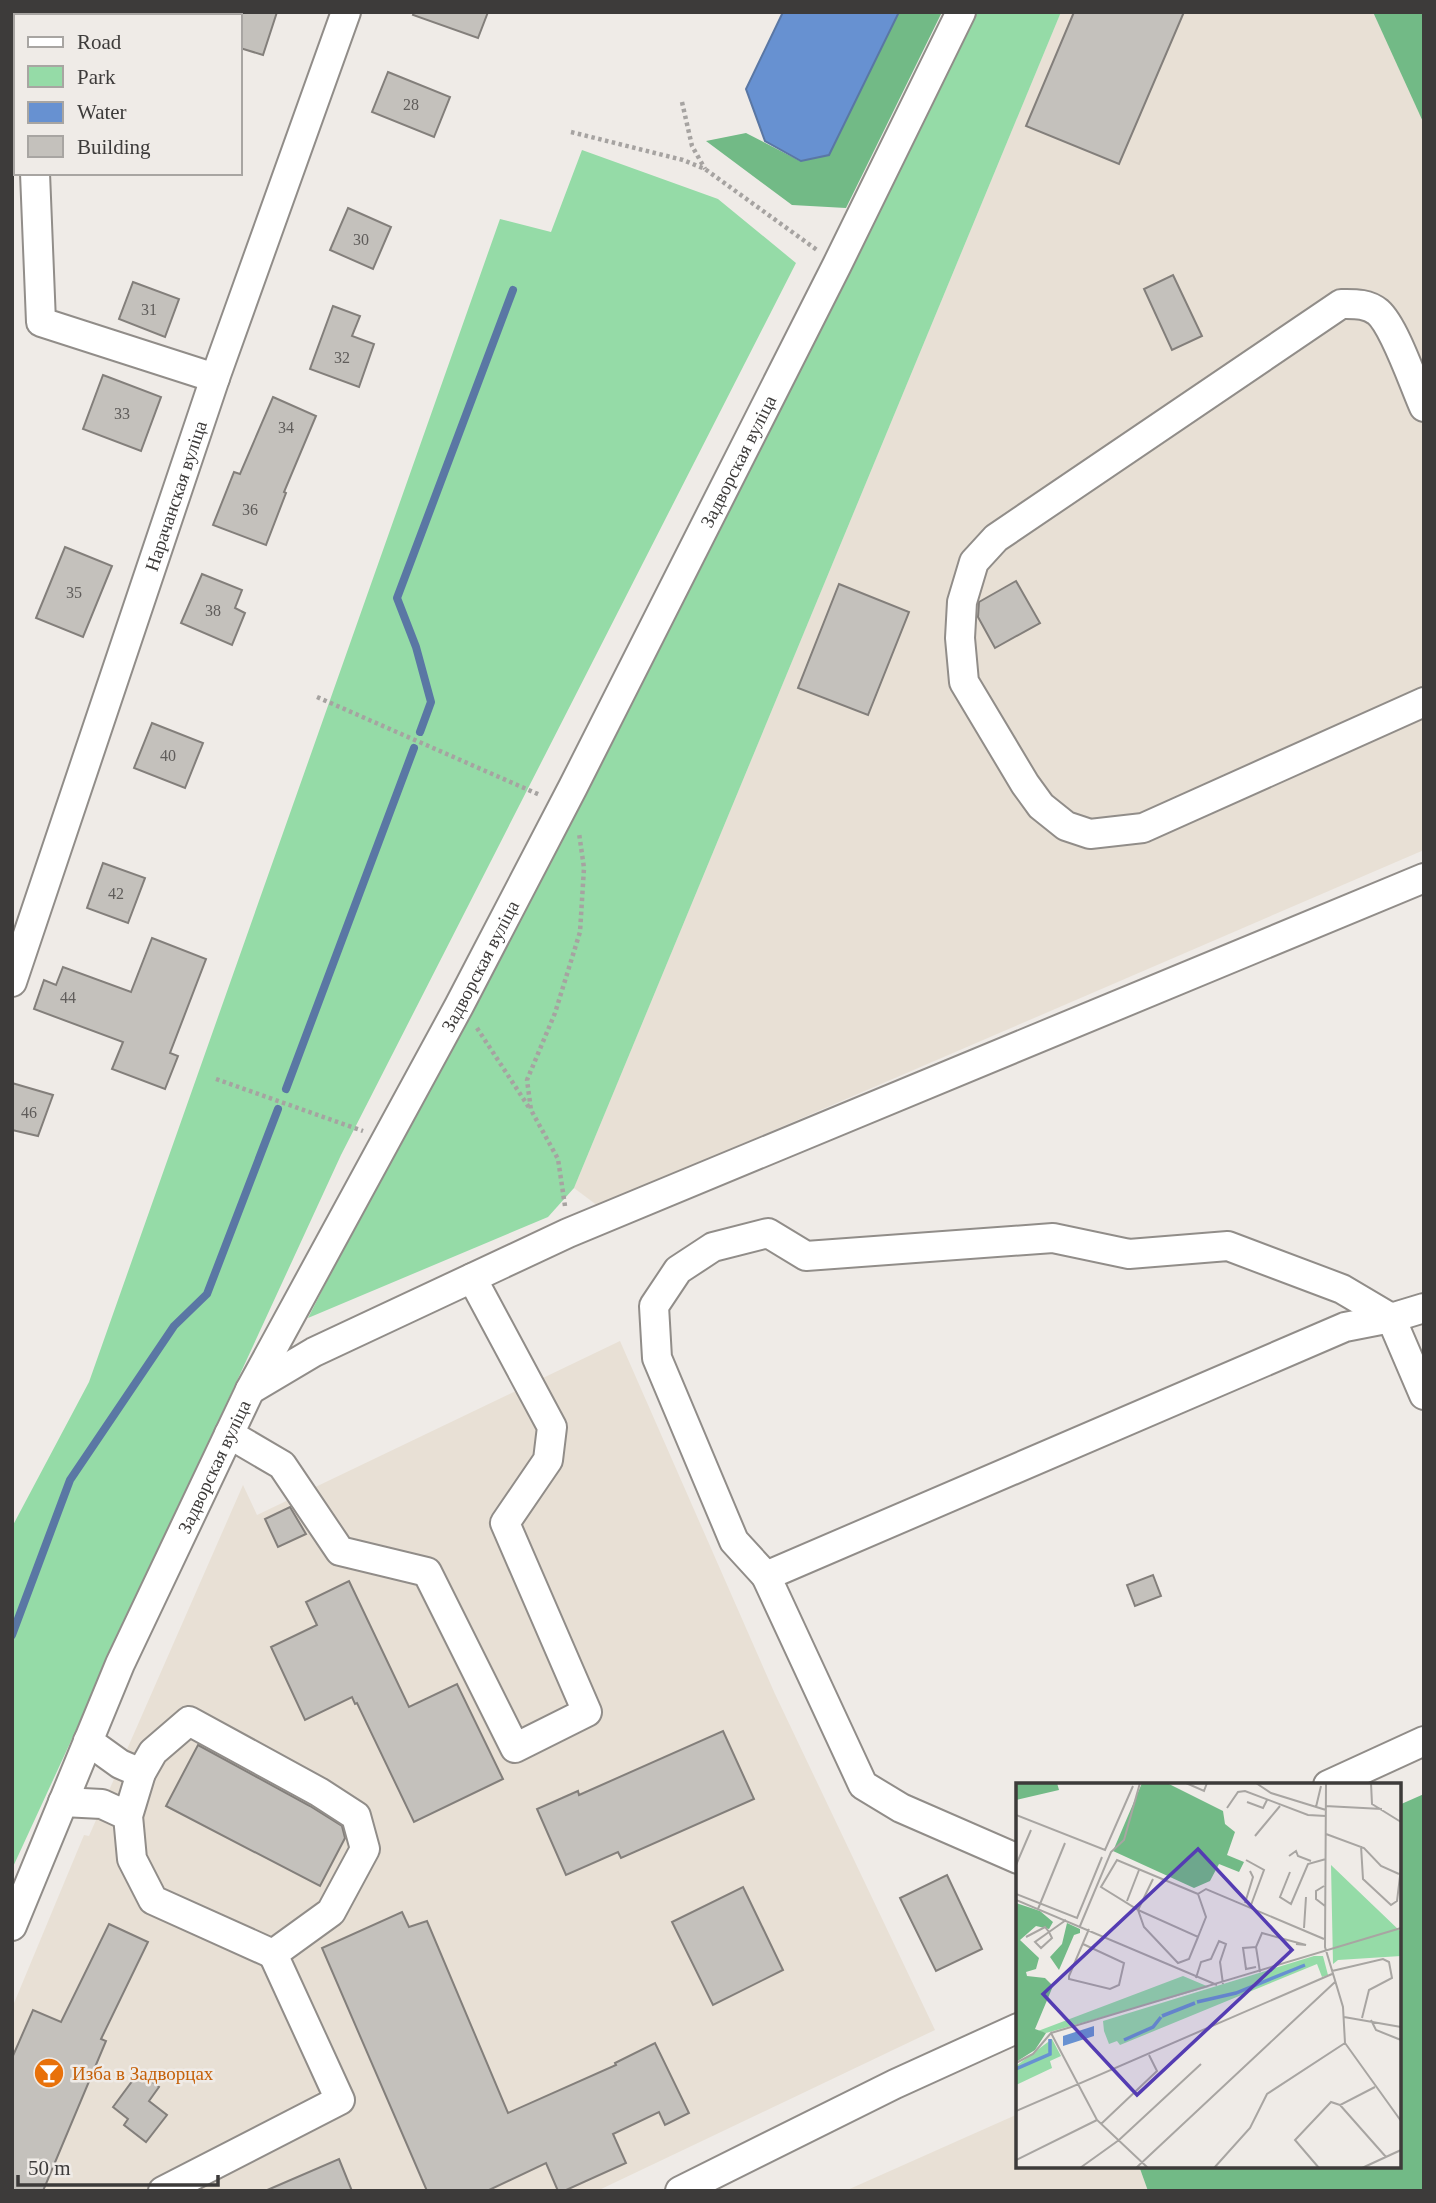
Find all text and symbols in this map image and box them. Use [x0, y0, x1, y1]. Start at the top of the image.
legend [14, 14, 242, 175]
text: Road [77, 30, 122, 54]
text: Park [77, 65, 116, 89]
house number: 28 [403, 96, 419, 113]
text: Water [77, 100, 127, 124]
text: Building [77, 135, 151, 159]
house number: 30 [353, 231, 369, 248]
house number: 31 [141, 301, 157, 318]
house number: 32 [334, 349, 350, 366]
street label: Задворская вуліца [696, 391, 780, 531]
house number: 33 [114, 405, 130, 422]
street label: Нарачанская вуліца [140, 417, 211, 574]
house number: 34 [278, 419, 294, 436]
house number: 36 [242, 501, 258, 518]
house number: 35 [66, 584, 82, 601]
house number: 38 [205, 602, 221, 619]
house number: 40 [160, 747, 176, 764]
house number: 42 [108, 885, 124, 902]
street label: Задворская вуліца [437, 896, 523, 1035]
house number: 44 [60, 989, 76, 1006]
house number: 46 [21, 1104, 37, 1121]
street label: Задворская вуліца [173, 1396, 255, 1537]
inset map [1016, 1783, 1401, 2168]
bar icon: Изба в Задворцах [32, 2056, 66, 2090]
place label: Изба в Задворцах [72, 2063, 214, 2084]
scale bar [18, 2144, 217, 2188]
text: 50 m [28, 2156, 71, 2180]

